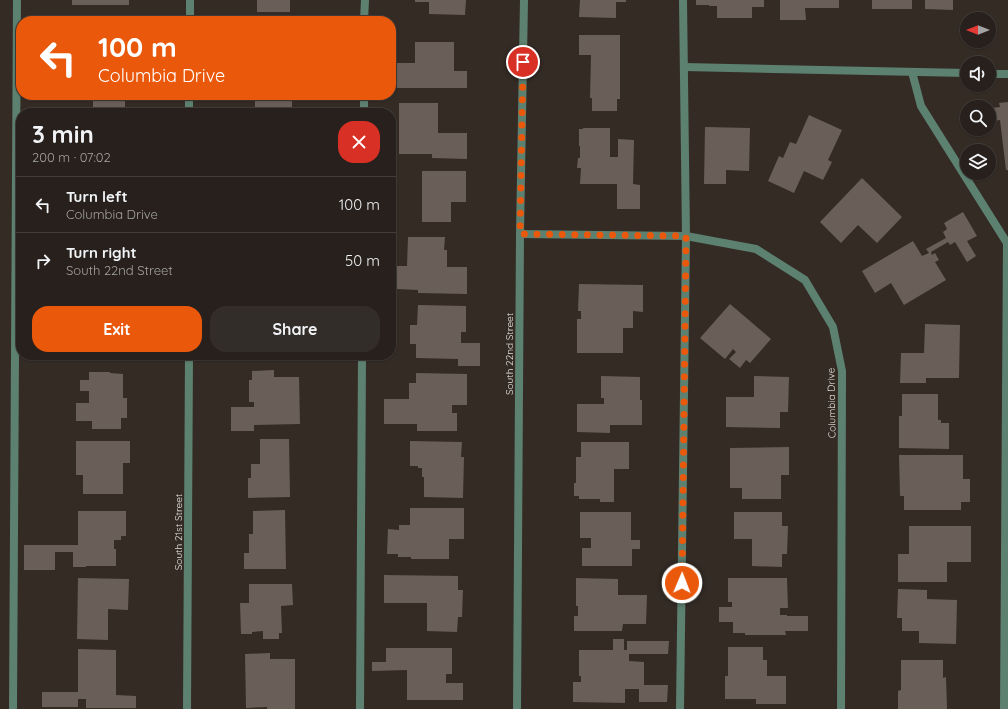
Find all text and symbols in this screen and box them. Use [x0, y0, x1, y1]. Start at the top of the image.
north arrow [960, 12, 996, 48]
map controls [960, 12, 996, 180]
text: 100 m [98, 29, 177, 64]
icon: left [32, 32, 84, 84]
pin [506, 45, 540, 79]
icon: arrive [512, 51, 534, 73]
button: sound [960, 56, 996, 92]
text: Columbia Drive [98, 64, 225, 87]
button: search [960, 100, 996, 136]
text: 3 min [32, 119, 94, 149]
button: close [338, 121, 380, 163]
button: layers [960, 144, 996, 180]
text: 200 m · 07:02 [32, 149, 111, 165]
text: Turn left [66, 187, 128, 206]
icon: left [32, 194, 54, 216]
text: 100 m [339, 195, 380, 214]
text: Columbia Drive [66, 206, 158, 222]
text: Turn right [66, 243, 137, 262]
icon: right [32, 250, 54, 272]
text: 50 m [345, 251, 380, 270]
text: South 22nd Street [66, 262, 173, 278]
button: Exit [32, 306, 202, 352]
button: Share [210, 306, 380, 352]
street label: South 22nd Street [503, 312, 516, 395]
street label: Columbia Drive [824, 367, 839, 438]
street label: South 21st Street [172, 493, 185, 570]
position arrow [661, 562, 703, 604]

